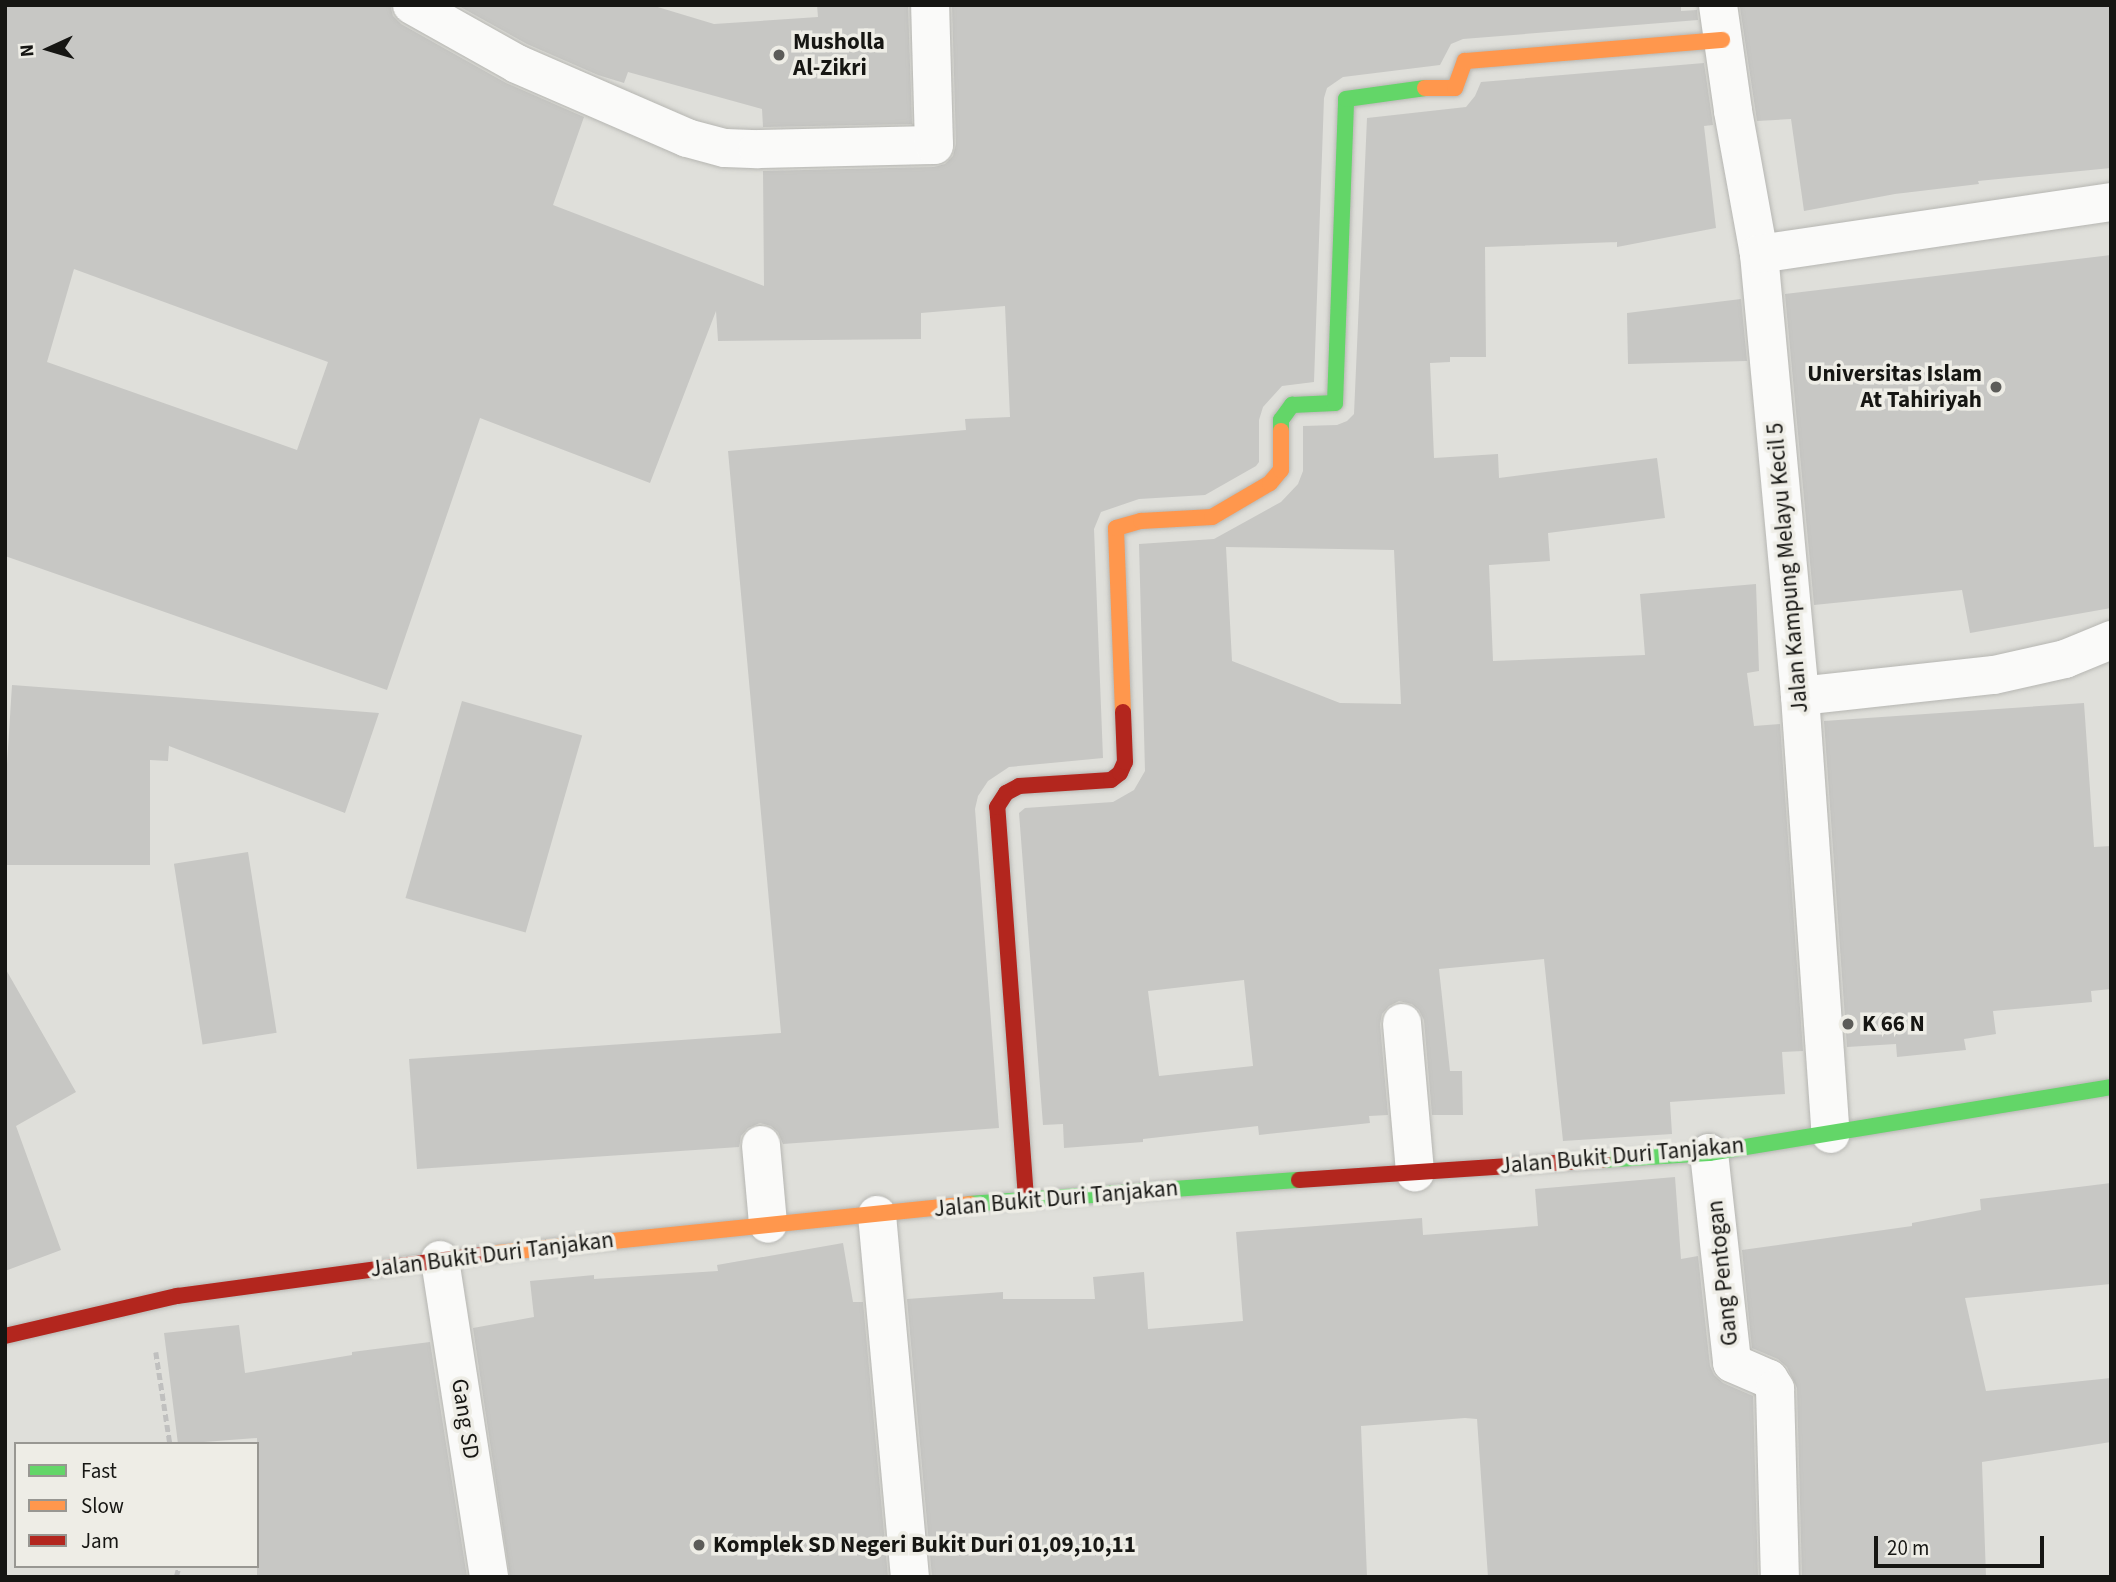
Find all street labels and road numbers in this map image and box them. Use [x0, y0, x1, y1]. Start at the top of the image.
street label: Jalan Kampung Melayu Kecil 5 [1762, 422, 1814, 714]
street label: Jalan Bukit Duri Tanjakan [1499, 1132, 1745, 1180]
street label: Jalan Bukit Duri Tanjakan [933, 1175, 1179, 1223]
street label: Gang Pentogan [1702, 1199, 1744, 1347]
street label: Jalan Bukit Duri Tanjakan [369, 1226, 615, 1284]
street label: Gang SD [445, 1377, 485, 1461]

